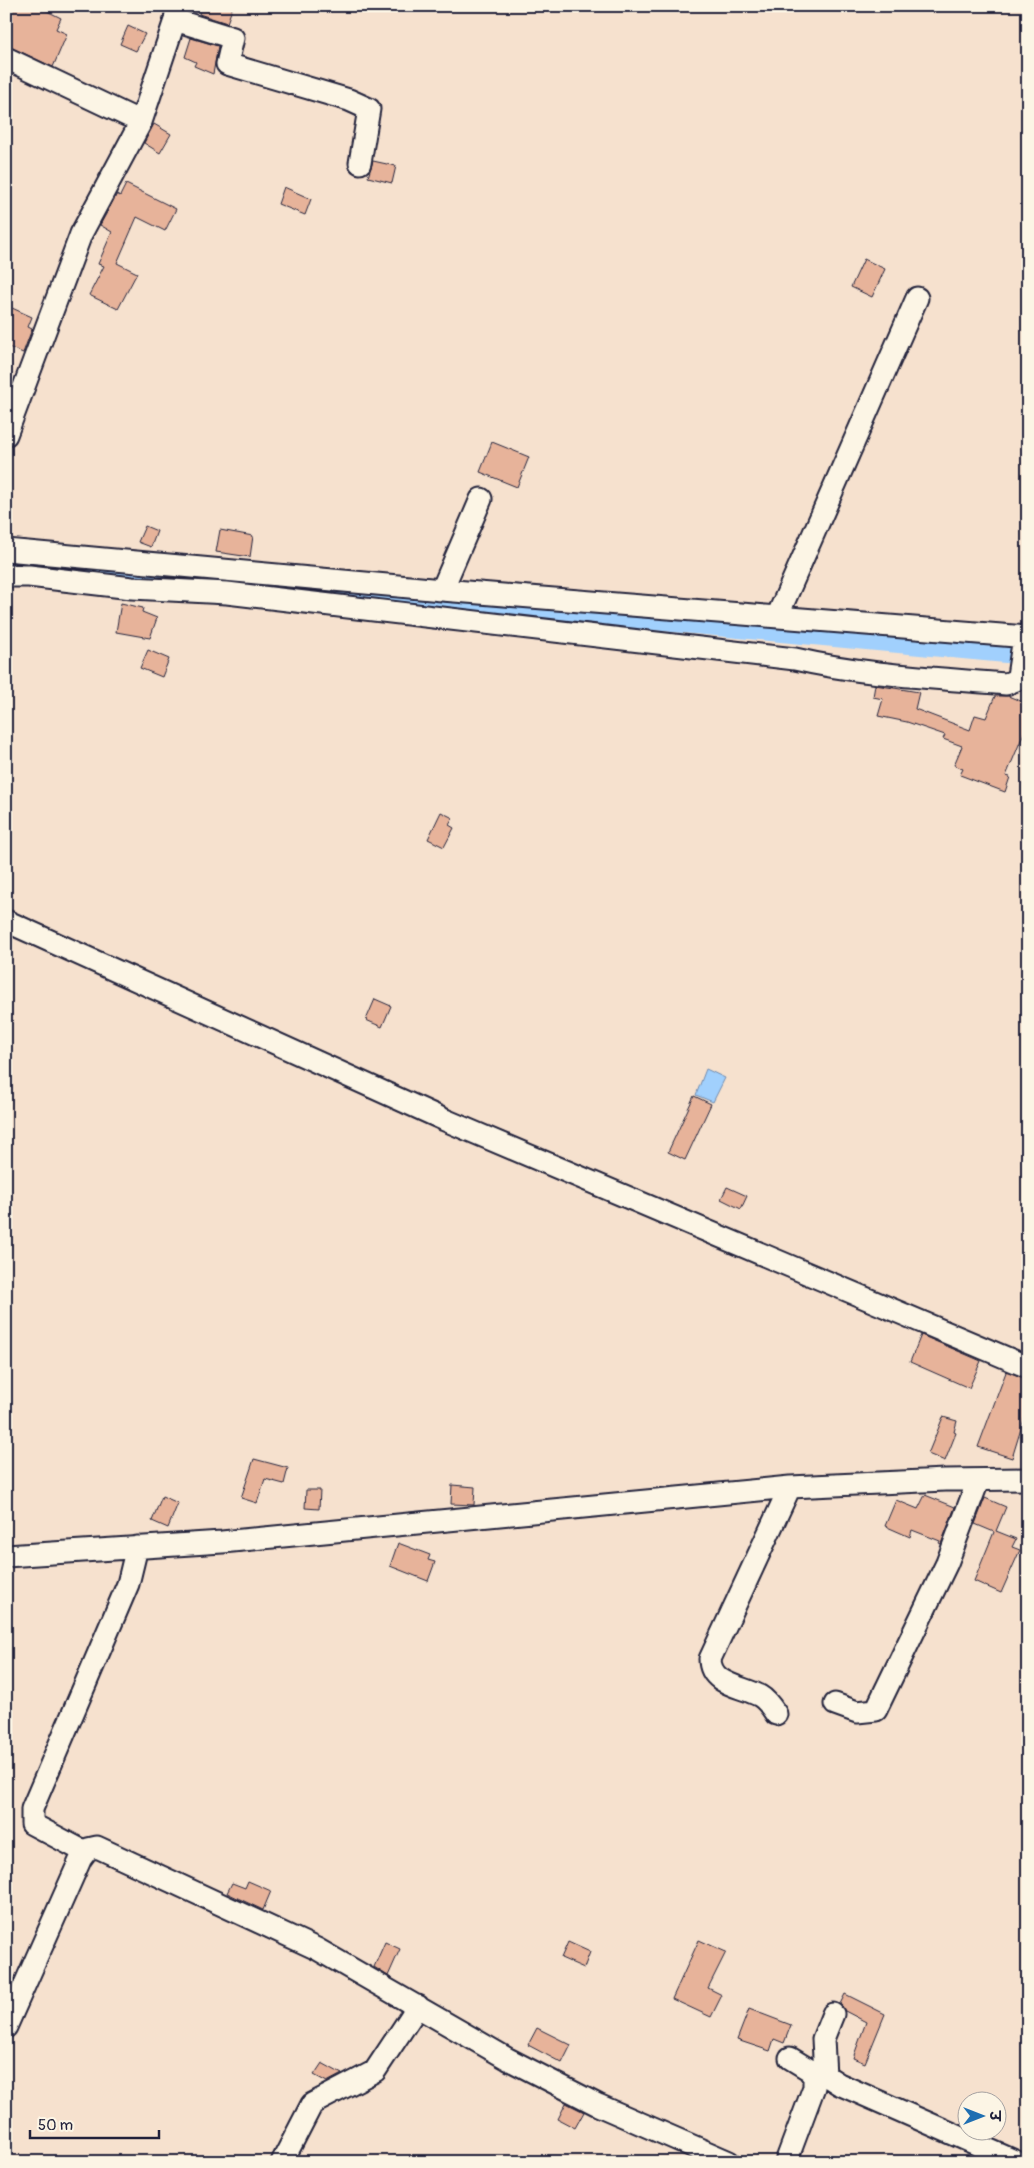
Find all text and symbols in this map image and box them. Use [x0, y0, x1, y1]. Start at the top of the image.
north arrow [956, 2090, 1006, 2140]
scale bar [30, 2108, 159, 2140]
text: उ [986, 2109, 1003, 2122]
text: 50 m [38, 2116, 73, 2135]

